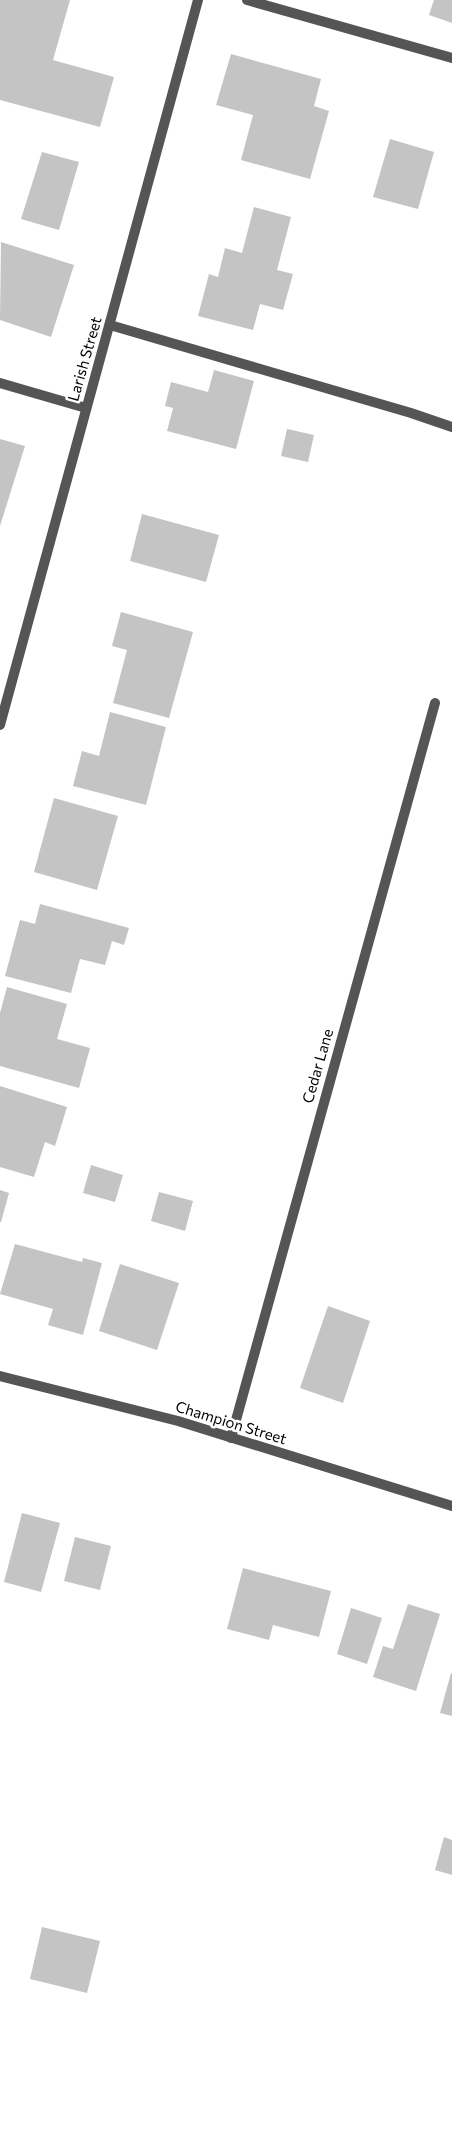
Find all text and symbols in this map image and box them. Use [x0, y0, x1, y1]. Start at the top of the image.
street label: Larish Street [63, 314, 105, 403]
street label: Cedar Lane [298, 1026, 336, 1105]
street label: Champion Street [174, 1397, 289, 1448]

